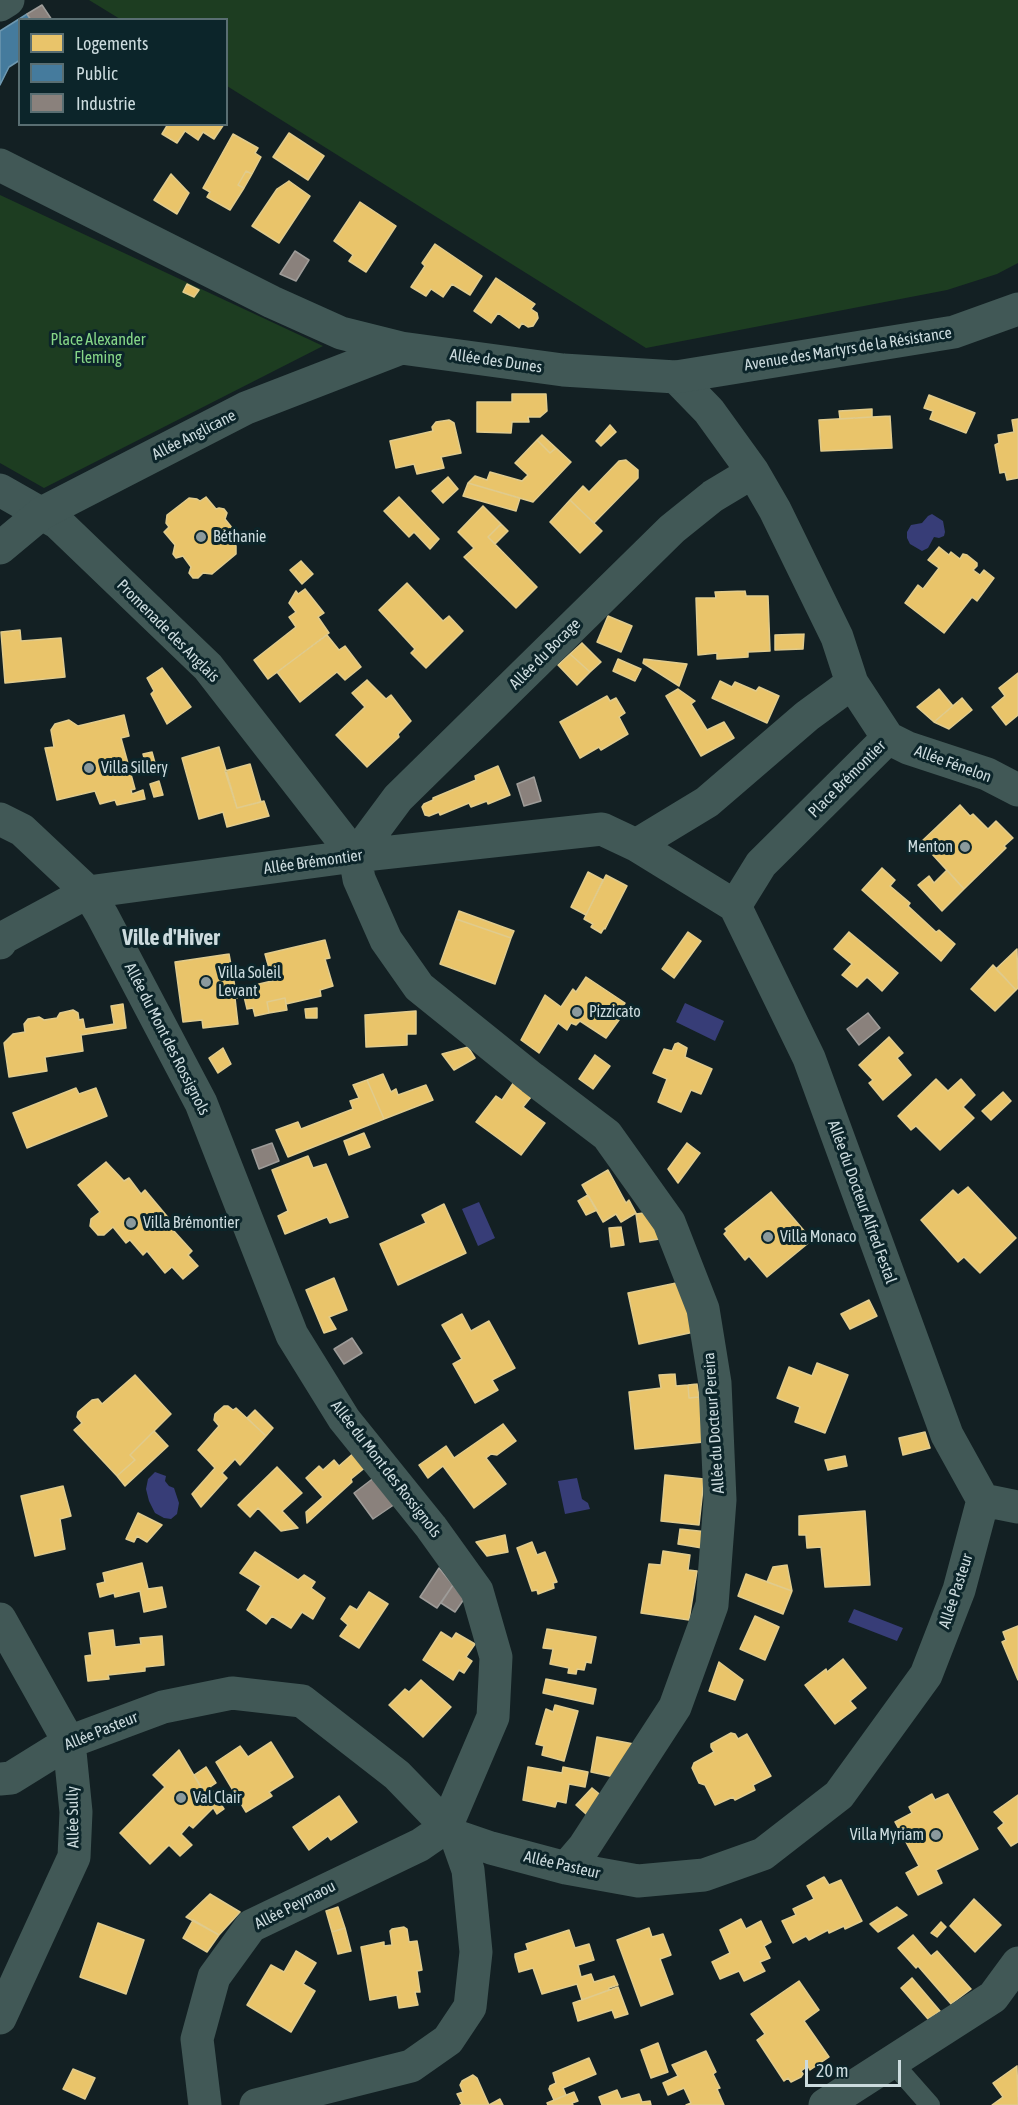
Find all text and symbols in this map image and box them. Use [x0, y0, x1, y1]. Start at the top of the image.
legend [18, 18, 228, 126]
text: Logements [76, 33, 148, 54]
text: Public [76, 63, 118, 84]
text: Industrie [76, 93, 136, 114]
street label: Avenue des Martyrs de la Résistance [743, 323, 953, 375]
park label: Place Alexander Fleming [50, 330, 146, 368]
street label: Allée des Dunes [449, 345, 543, 377]
street label: Allée Anglicane [149, 406, 239, 464]
place label: Béthanie [213, 527, 266, 547]
marker: Béthanie [194, 530, 208, 544]
street label: Promenade des Anglais [113, 576, 223, 686]
street label: Allée du Bocage [505, 614, 585, 694]
street label: Place Brémontier [804, 736, 890, 822]
street label: Allée Fénelon [912, 741, 994, 787]
place label: Villa Sillery [101, 758, 168, 778]
marker: Villa Sillery [82, 761, 96, 775]
place label: Menton [908, 837, 953, 857]
marker: Menton [958, 840, 972, 854]
street label: Allée Brémontier [262, 846, 364, 878]
district label: Ville d'Hiver [122, 925, 220, 951]
street label: Allée du Mont des Rossignols [120, 960, 214, 1118]
place label: Villa Soleil Levant [218, 963, 281, 1001]
marker: Villa Soleil Levant [199, 975, 213, 989]
place label: Pizzicato [589, 1002, 641, 1022]
marker: Pizzicato [570, 1005, 584, 1019]
street label: Allée du Docteur Alfred Festal [823, 1118, 901, 1286]
place label: Villa Brémontier [143, 1213, 239, 1233]
marker: Villa Brémontier [124, 1216, 138, 1230]
place label: Villa Monaco [780, 1227, 857, 1247]
marker: Villa Monaco [761, 1230, 775, 1244]
street label: Allée du Docteur Pereira [699, 1352, 729, 1494]
street label: Allée du Mont des Rossignols [327, 1397, 445, 1541]
street label: Allée Pasteur [935, 1551, 977, 1631]
street label: Allée Pasteur [61, 1708, 141, 1754]
street label: Allée Sully [63, 1786, 83, 1848]
place label: Val Clair [193, 1788, 242, 1808]
marker: Val Clair [174, 1791, 188, 1805]
place label: Villa Myriam [850, 1825, 924, 1845]
marker: Villa Myriam [929, 1828, 943, 1842]
street label: Allée Pasteur [522, 1847, 602, 1883]
street label: Allée Peymaou [251, 1876, 339, 1934]
scale bar [808, 2048, 904, 2086]
text: 20 m [816, 2060, 848, 2081]

